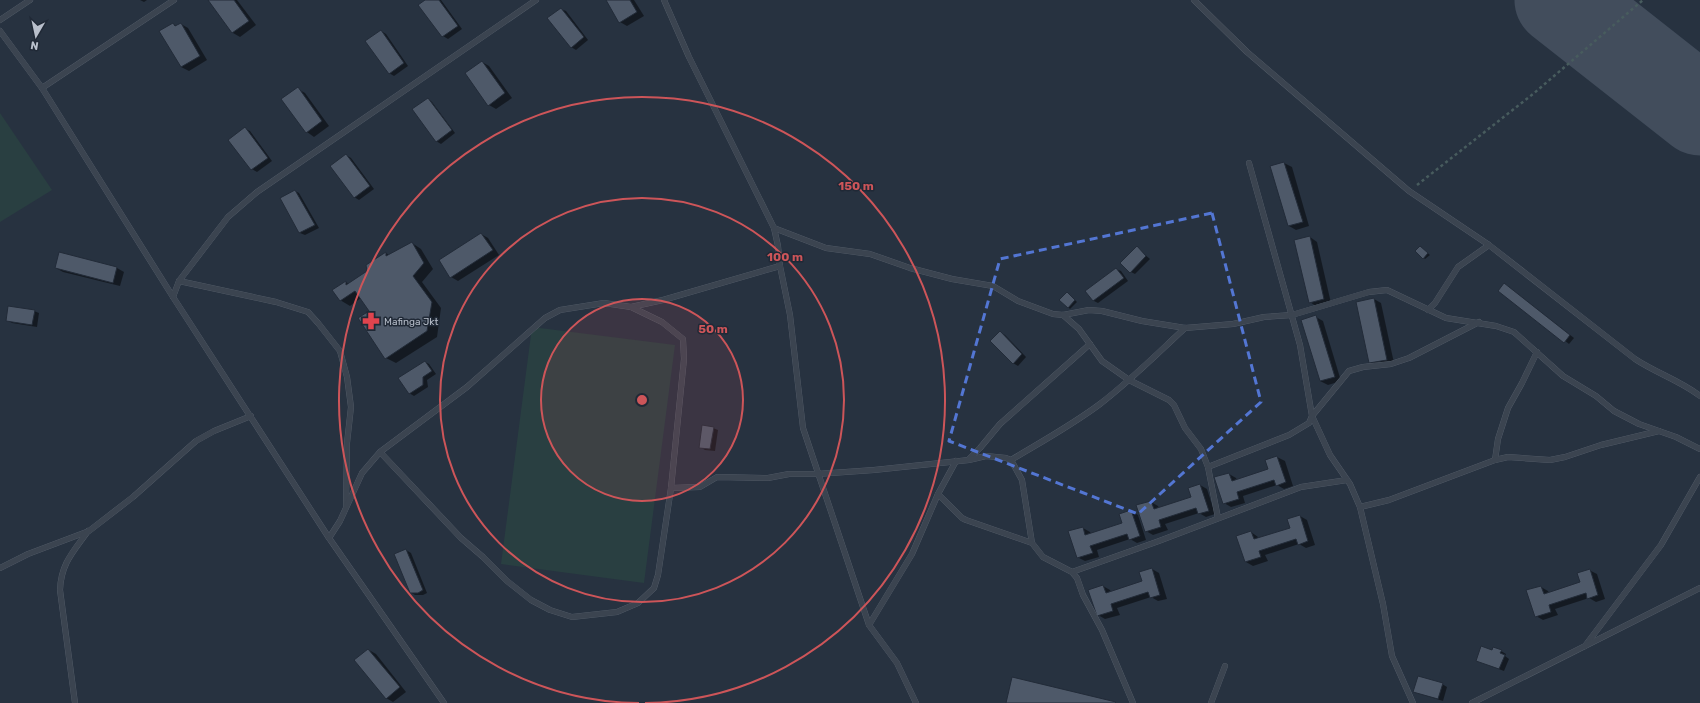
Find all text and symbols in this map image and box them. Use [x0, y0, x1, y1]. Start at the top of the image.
north arrow [16, 16, 56, 56]
text: N [30, 38, 39, 52]
text: 150 m [838, 179, 874, 193]
text: 100 m [767, 250, 803, 264]
pharmacy icon: Mafinga Jkt [361, 311, 381, 331]
place label: Mafinga Jkt [384, 316, 438, 328]
text: 50 m [698, 322, 728, 336]
centre of rings [635, 393, 649, 407]

